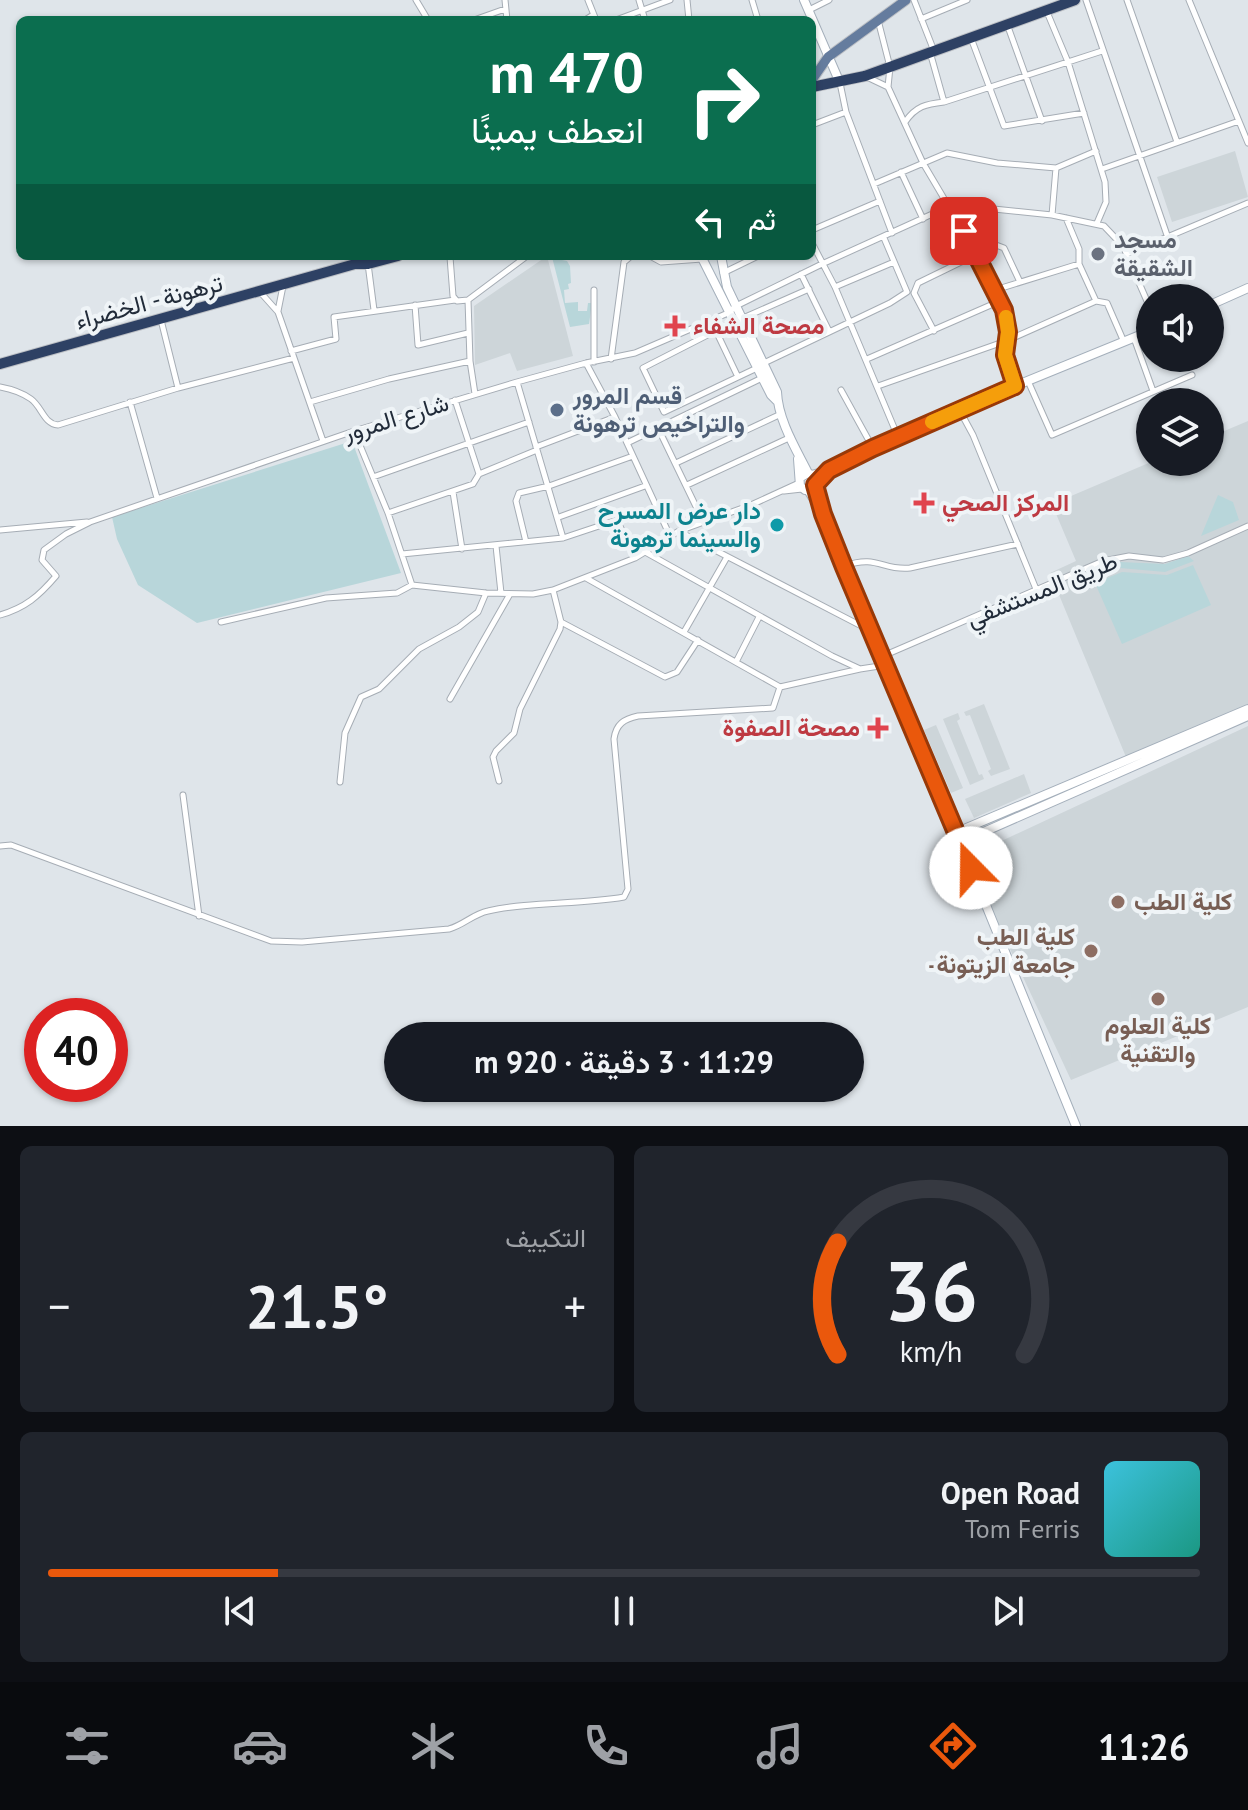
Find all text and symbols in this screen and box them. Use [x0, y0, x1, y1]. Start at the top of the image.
text: 470 m [489, 36, 644, 108]
icon: right [672, 48, 776, 152]
text: انعطف يمينًا [471, 106, 644, 153]
pin [930, 197, 998, 265]
text: ثم [748, 199, 776, 238]
icon: left [688, 200, 732, 244]
icon: arrive [942, 209, 986, 253]
place label: مسجد الشقيقة [1114, 224, 1193, 283]
marker: مسجد الشقيقة [1089, 245, 1107, 263]
street label: ترهونة - الخضراء [72, 267, 226, 336]
map controls [1136, 284, 1224, 476]
button: sound [1136, 284, 1224, 372]
place label: مصحة الشفاء [693, 310, 824, 341]
marker: مصحة الشفاء [664, 315, 686, 337]
place label: قسم المرور والتراخيص ترهونة [572, 380, 745, 439]
street label: شارع المرور [338, 387, 453, 449]
button: layers [1136, 388, 1224, 476]
marker: قسم المرور والتراخيص ترهونة [548, 401, 566, 419]
place label: المركز الصحي [942, 487, 1069, 523]
marker: المركز الصحي [913, 492, 935, 514]
place label: دار عرض المسرح والسينما ترهونة [598, 495, 761, 554]
marker: دار عرض المسرح والسينما ترهونة [768, 516, 786, 534]
street label: طريق المستشفي [962, 545, 1123, 638]
place label: مصحة الصفوة [723, 712, 860, 743]
marker: مصحة الصفوة [867, 717, 889, 739]
position arrow [929, 826, 1013, 910]
place label: كلية الطب [1134, 886, 1232, 917]
marker: كلية الطب [1109, 893, 1127, 911]
place label: كلية الطب -جامعة الزيتونة [928, 921, 1075, 980]
marker: كلية الطب -جامعة الزيتونة [1082, 942, 1100, 960]
marker: كلية العلوم والتقنية [1149, 990, 1167, 1008]
speed limit sign: 40 [24, 998, 128, 1102]
place label: كلية العلوم والتقنية [1105, 1010, 1211, 1069]
text: 11:29 · 3 دقيقة · 920 m [474, 1042, 774, 1081]
text: التكييف [505, 1221, 586, 1254]
text: 36 [884, 1236, 978, 1344]
text: 21.5° [245, 1267, 389, 1345]
text: − [48, 1277, 70, 1334]
text: + [564, 1277, 586, 1334]
text: km/h [900, 1333, 962, 1370]
text: Open Road [941, 1473, 1080, 1512]
text: Tom Ferris [965, 1512, 1080, 1545]
icon: previous [218, 1589, 262, 1633]
icon: pause [602, 1589, 646, 1633]
icon: next [986, 1589, 1030, 1633]
icon: filters [59, 1718, 115, 1774]
icon: car [232, 1718, 288, 1774]
icon: climate [405, 1718, 461, 1774]
icon: phone [578, 1718, 634, 1774]
icon: music [752, 1718, 808, 1774]
icon: directions [925, 1718, 981, 1774]
text: 11:26 [1098, 1723, 1189, 1770]

